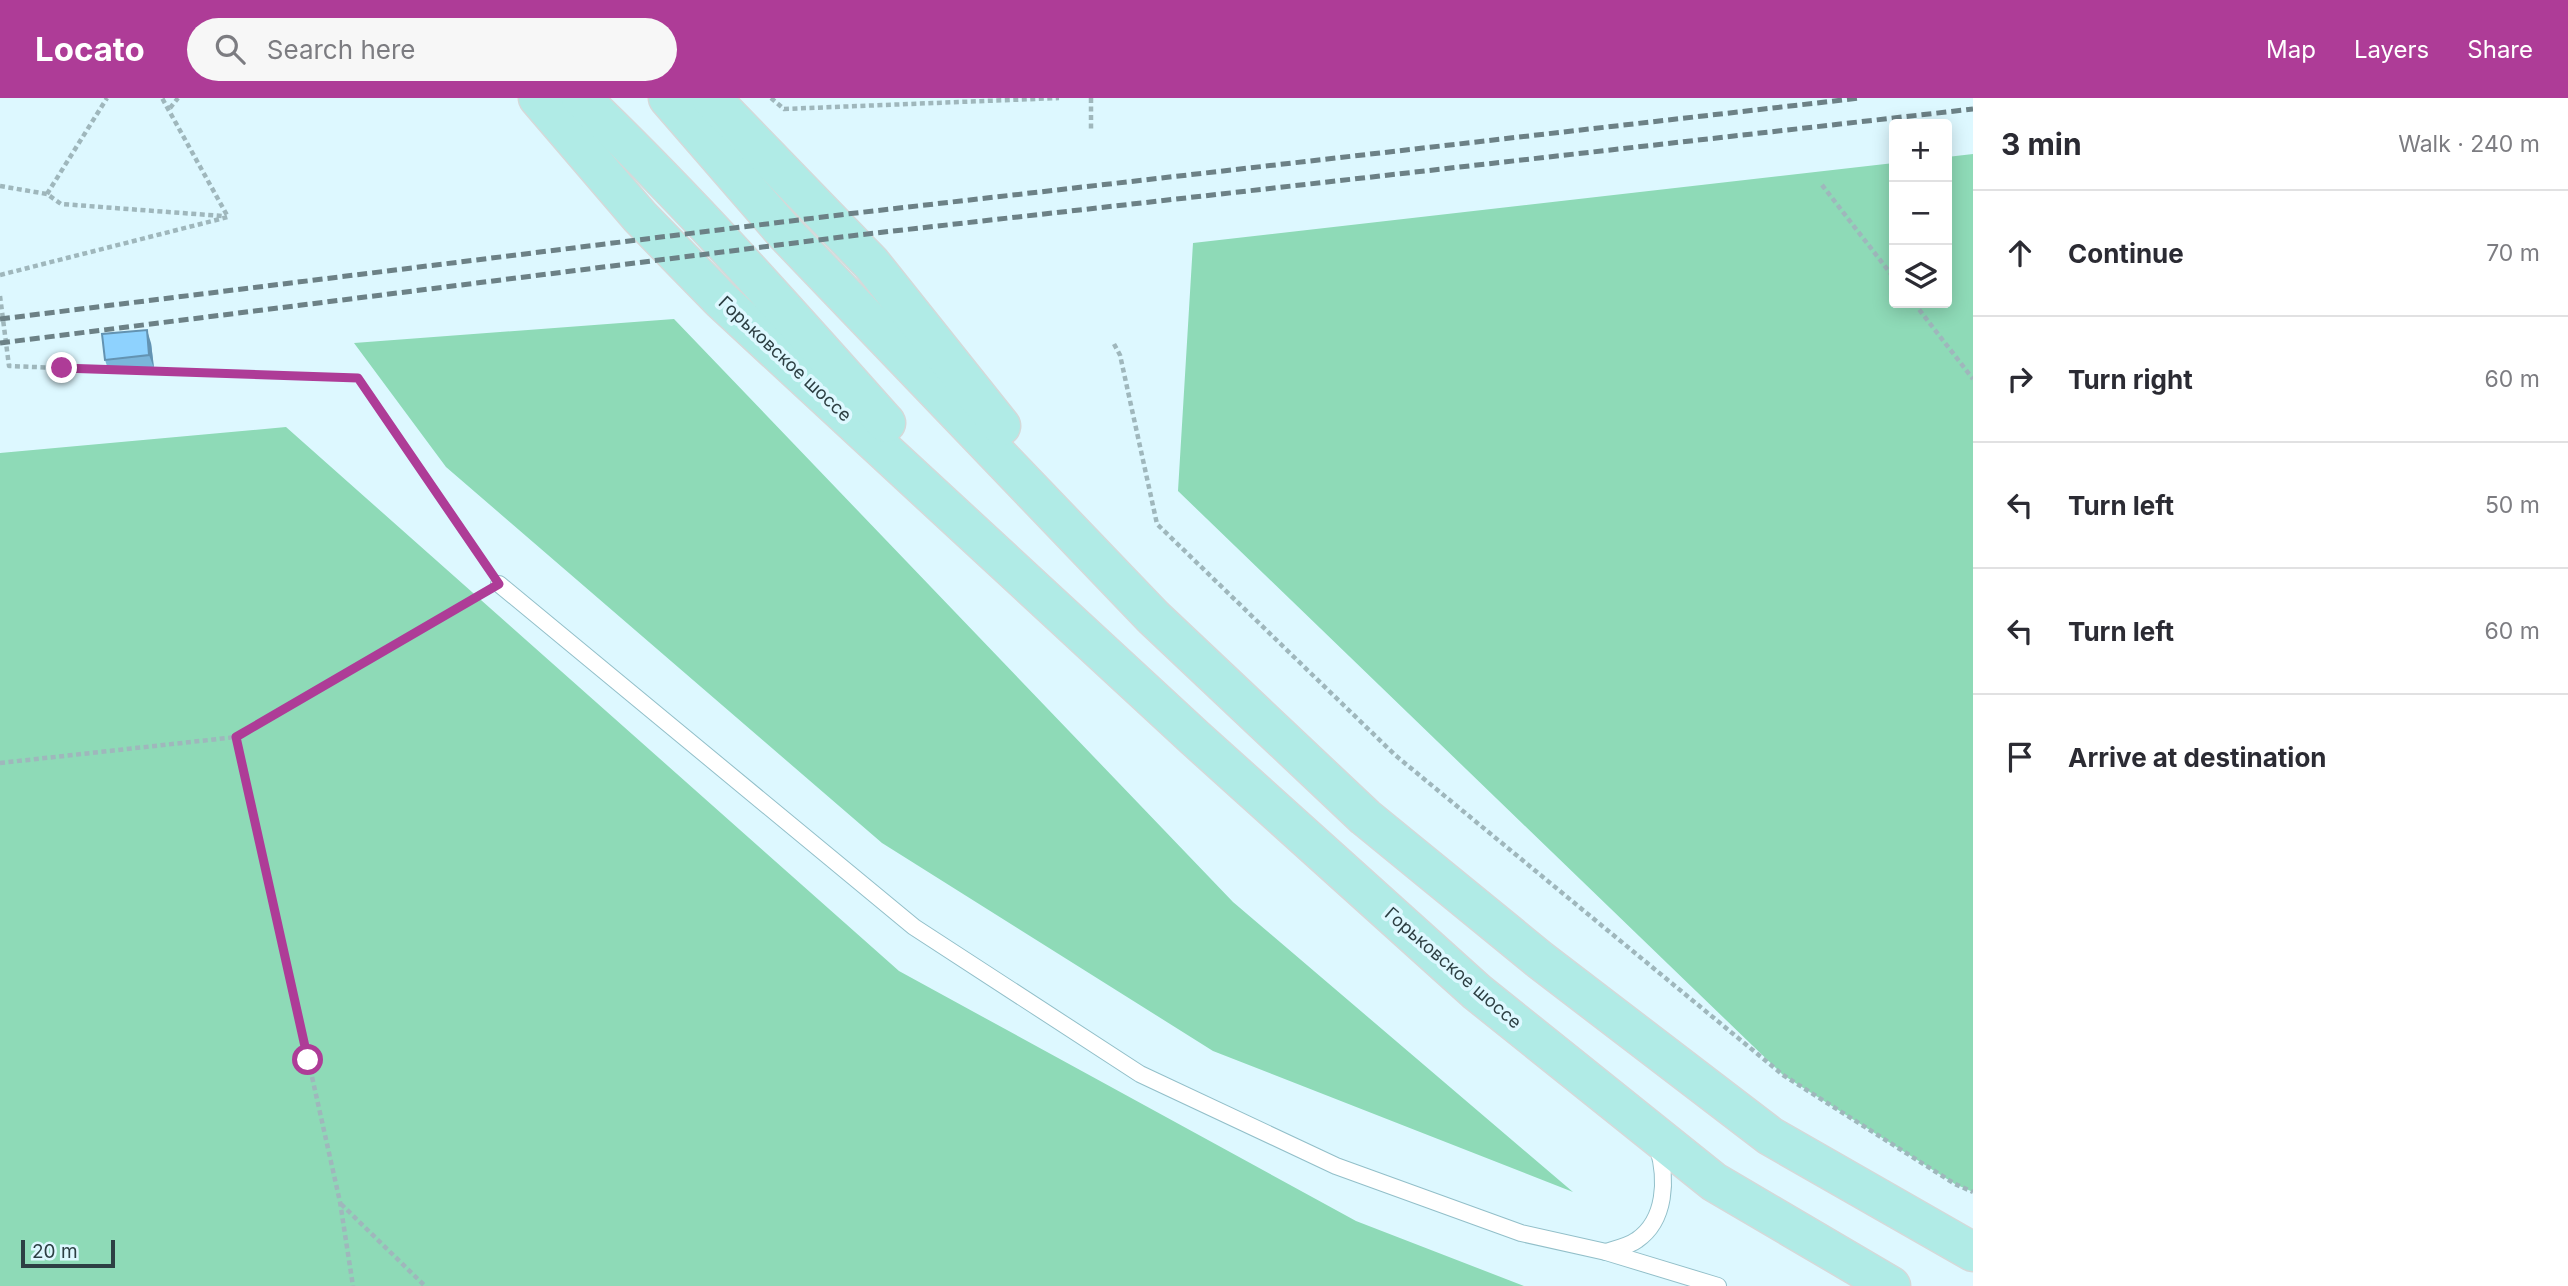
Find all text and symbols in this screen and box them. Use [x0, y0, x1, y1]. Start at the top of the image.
search box [187, 18, 677, 81]
text: Locato [35, 29, 145, 69]
icon: search [211, 30, 249, 68]
text: Search here [267, 34, 415, 65]
text: Map [2266, 35, 2316, 64]
text: Layers [2354, 35, 2429, 64]
text: Share [2467, 35, 2533, 64]
map controls [1889, 119, 1952, 308]
button: + [1889, 119, 1952, 182]
text: 3 min [2001, 126, 2082, 162]
text: Walk · 240 m [2398, 130, 2540, 158]
button: − [1889, 182, 1952, 245]
icon: ahead [2001, 234, 2039, 272]
text: Continue [2068, 238, 2184, 269]
text: 70 m [2486, 239, 2540, 267]
button: layers [1889, 245, 1952, 308]
street label: Горьковское шоссе [715, 292, 856, 426]
route end [46, 352, 77, 383]
icon: right [2001, 360, 2039, 398]
text: Turn right [2068, 364, 2193, 395]
text: 60 m [2485, 365, 2540, 393]
icon: left [2001, 486, 2039, 524]
text: Turn left [2068, 490, 2174, 521]
text: 50 m [2485, 491, 2540, 519]
icon: left [2001, 612, 2039, 650]
text: Turn left [2068, 616, 2174, 647]
text: 60 m [2485, 617, 2540, 645]
icon: arrive [2001, 738, 2039, 776]
text: Arrive at destination [2068, 742, 2327, 773]
street label: Горьковское шоссе [1381, 903, 1526, 1033]
route start [292, 1044, 323, 1075]
scale bar [21, 1237, 116, 1269]
text: 20 m [32, 1240, 78, 1263]

